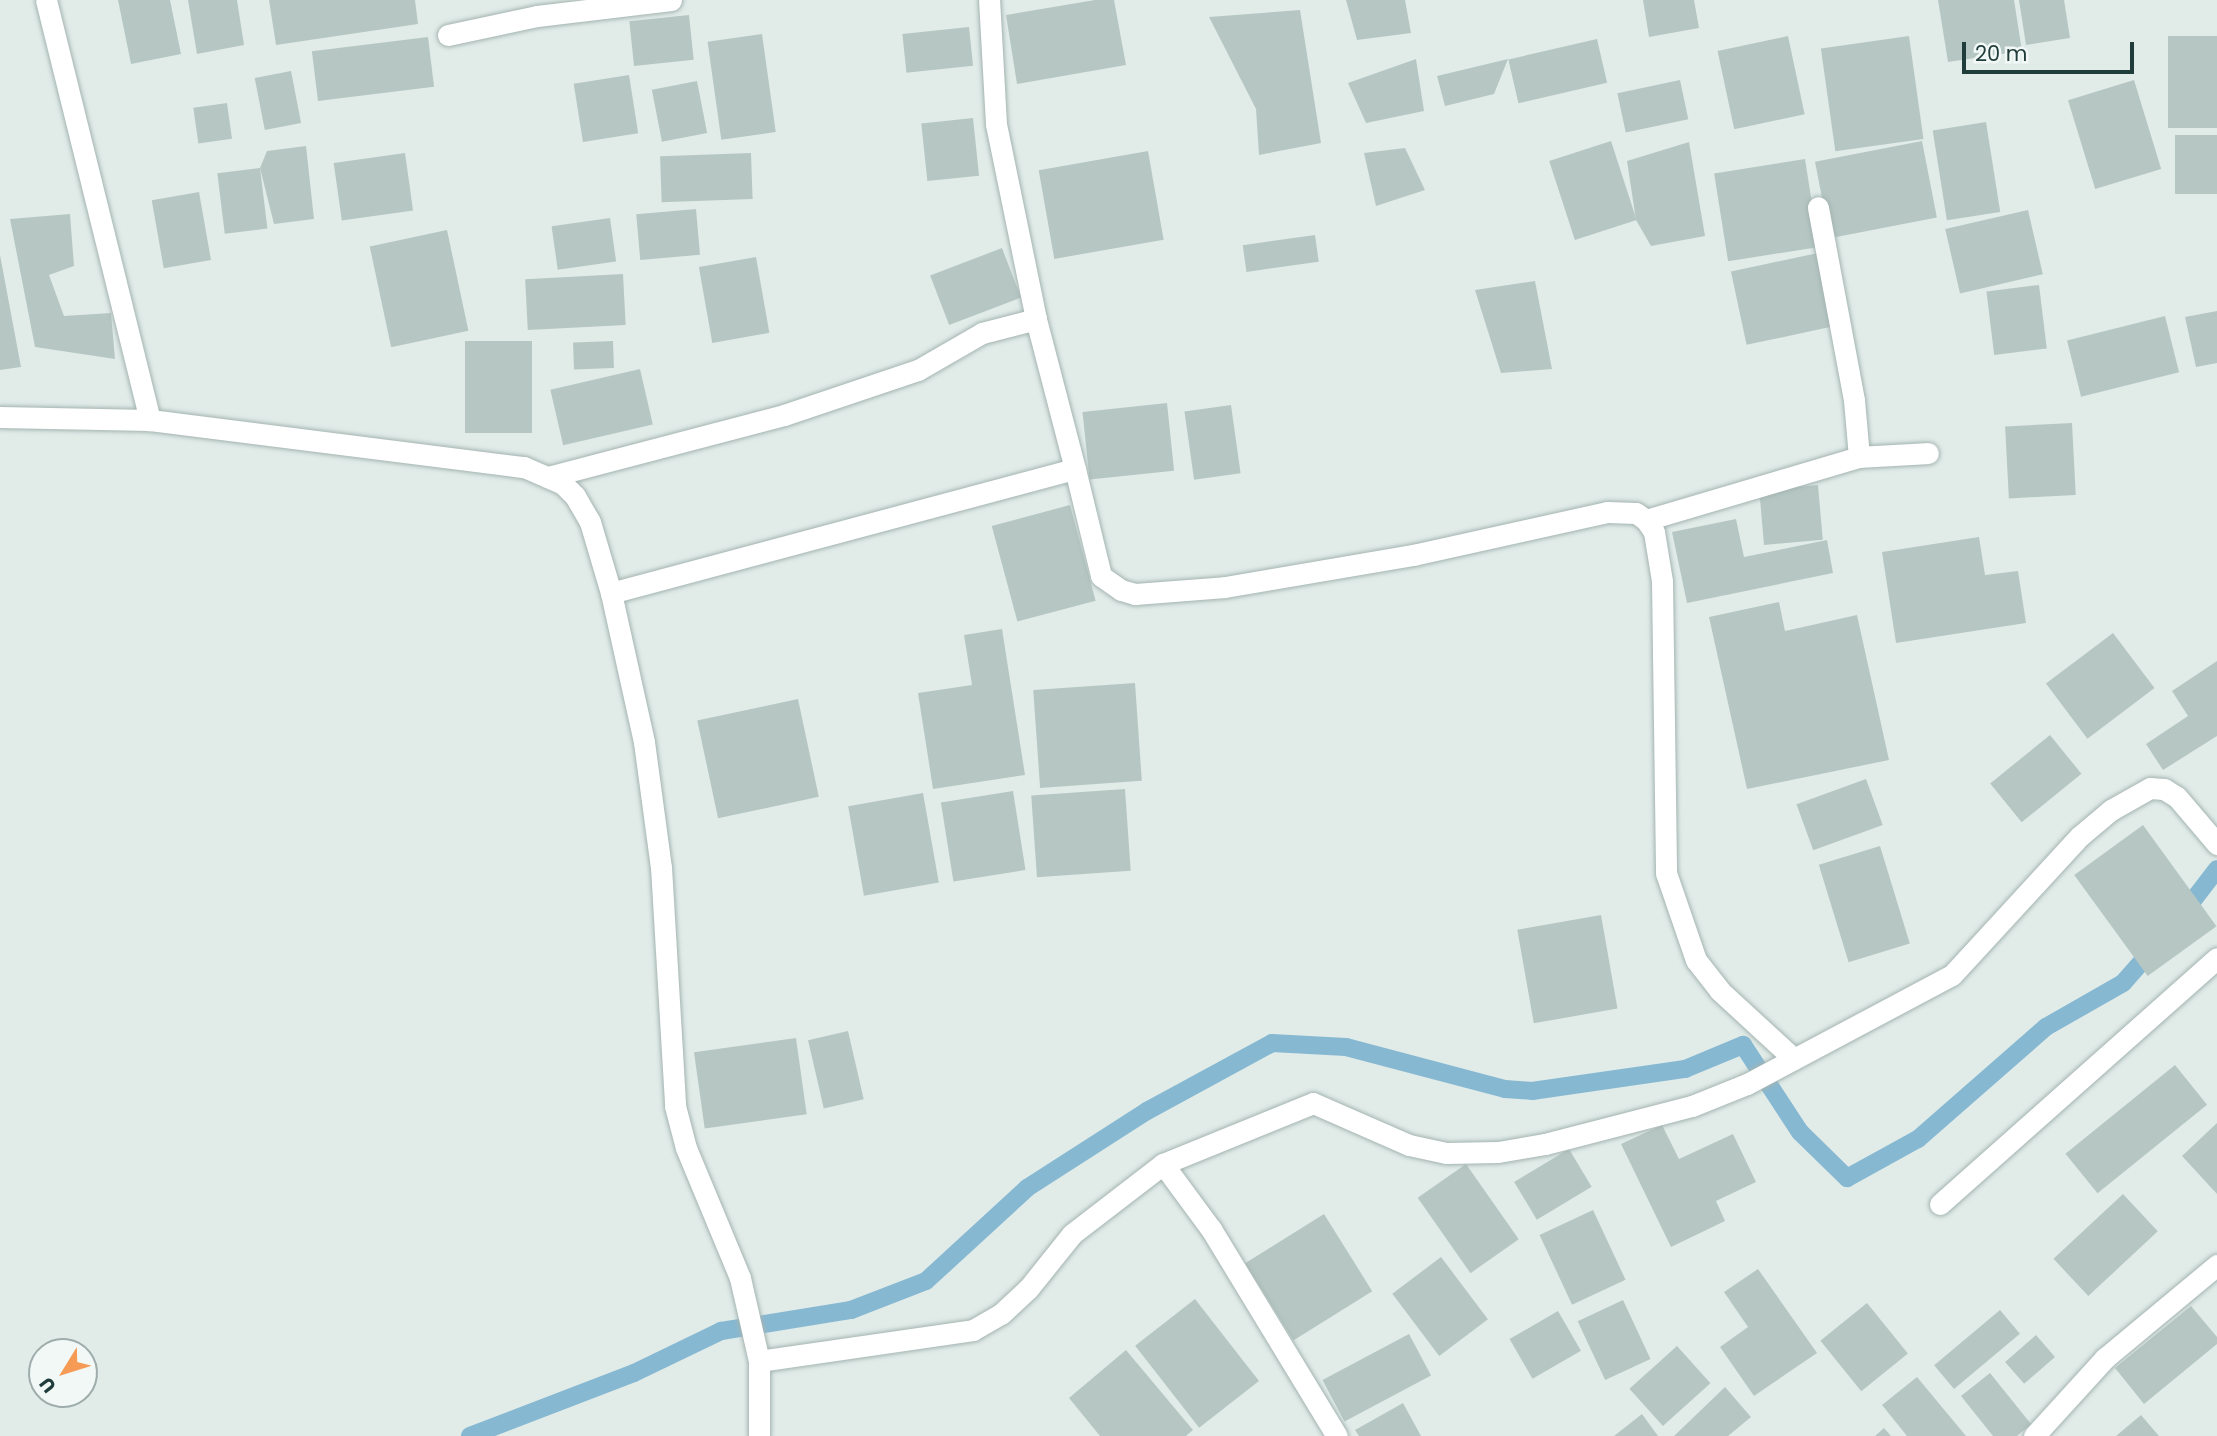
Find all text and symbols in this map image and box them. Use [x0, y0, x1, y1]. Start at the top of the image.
scale bar [1965, 28, 2136, 72]
text: 20 m [1975, 39, 2028, 68]
north arrow [28, 1338, 98, 1408]
text: U [33, 1371, 62, 1399]

